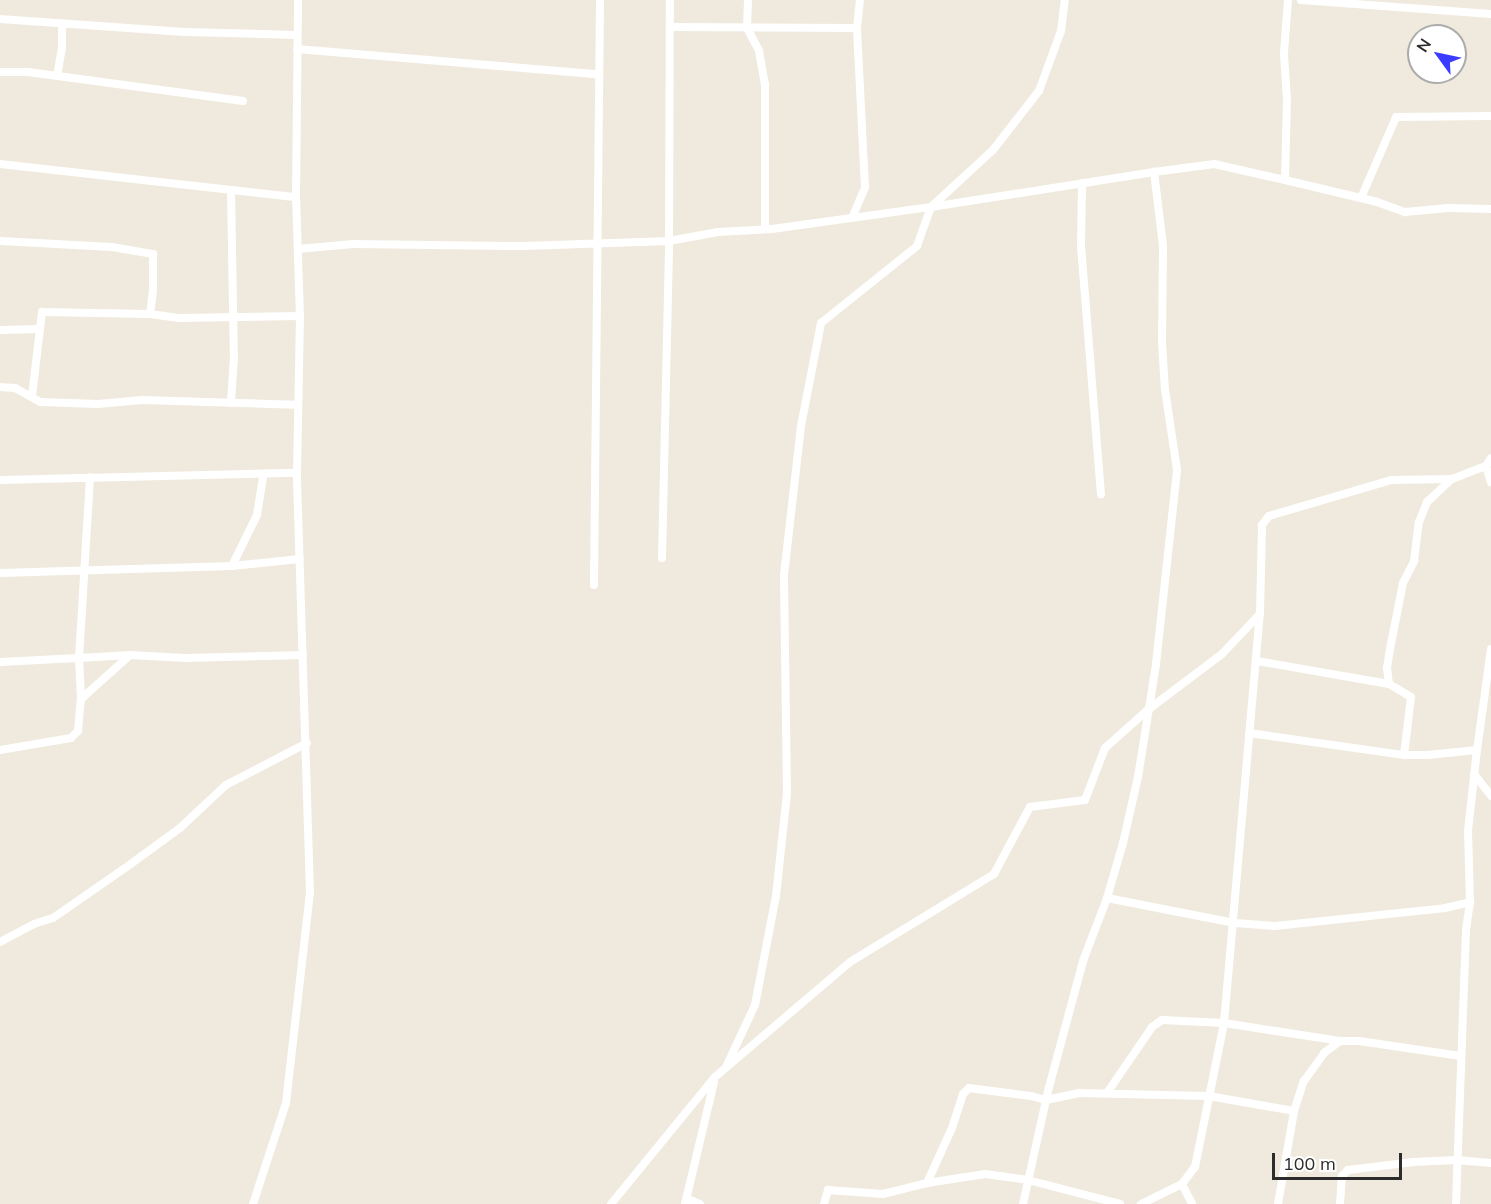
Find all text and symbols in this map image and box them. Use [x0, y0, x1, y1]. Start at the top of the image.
north arrow [1407, 24, 1467, 84]
text: N [1412, 35, 1435, 56]
scale bar [1275, 1141, 1406, 1179]
text: 100 m [1283, 1152, 1336, 1175]

